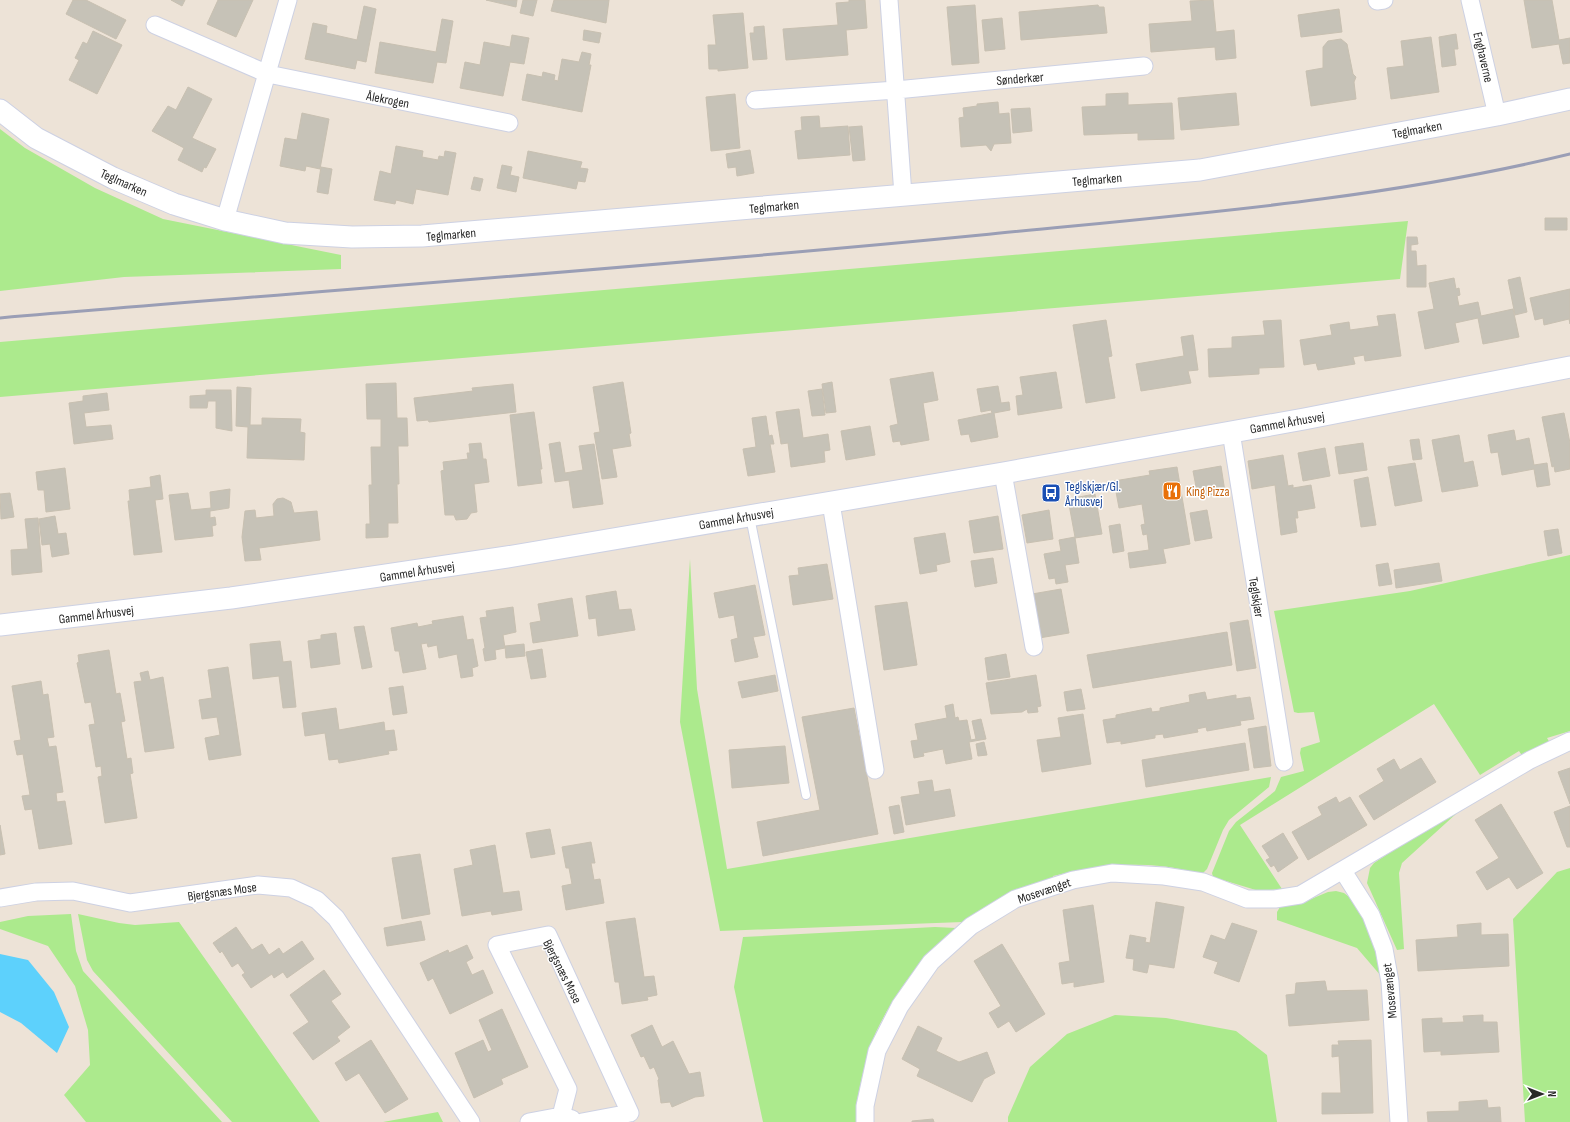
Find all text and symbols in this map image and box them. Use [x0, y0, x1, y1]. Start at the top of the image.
street label: Enghaverne [1469, 30, 1497, 84]
street label: Sønderkær [996, 69, 1045, 89]
street label: Ålekrogen [364, 88, 411, 112]
street label: Teglmarken [1391, 118, 1443, 142]
street label: Teglmarken [98, 165, 150, 200]
street label: Teglmarken [1072, 170, 1123, 190]
street label: Teglmarken [749, 197, 800, 217]
street label: Teglmarken [426, 225, 477, 245]
street label: Gammel Århusvej [1249, 409, 1326, 437]
place label: Teglskjær/Gl. Århusvej [1064, 479, 1121, 510]
restaurant icon: King Pizza [1161, 480, 1183, 502]
bus stop icon: Teglskjær/Gl. Århusvej [1040, 482, 1062, 504]
place label: King Pizza [1186, 484, 1229, 500]
street label: Gammel Århusvej [698, 505, 775, 533]
street label: Gammel Århusvej [379, 558, 456, 586]
street label: Teglskjær [1245, 576, 1267, 619]
street label: Gammel Århusvej [58, 602, 135, 628]
street label: Mosevænget [1016, 874, 1073, 908]
street label: Bjergsnæs Mose [187, 879, 258, 905]
street label: Bjergsnæs Mose [539, 937, 585, 1006]
street label: Mosevænget [1379, 962, 1401, 1019]
north arrow [1522, 1074, 1562, 1114]
text: N [1545, 1091, 1558, 1097]

